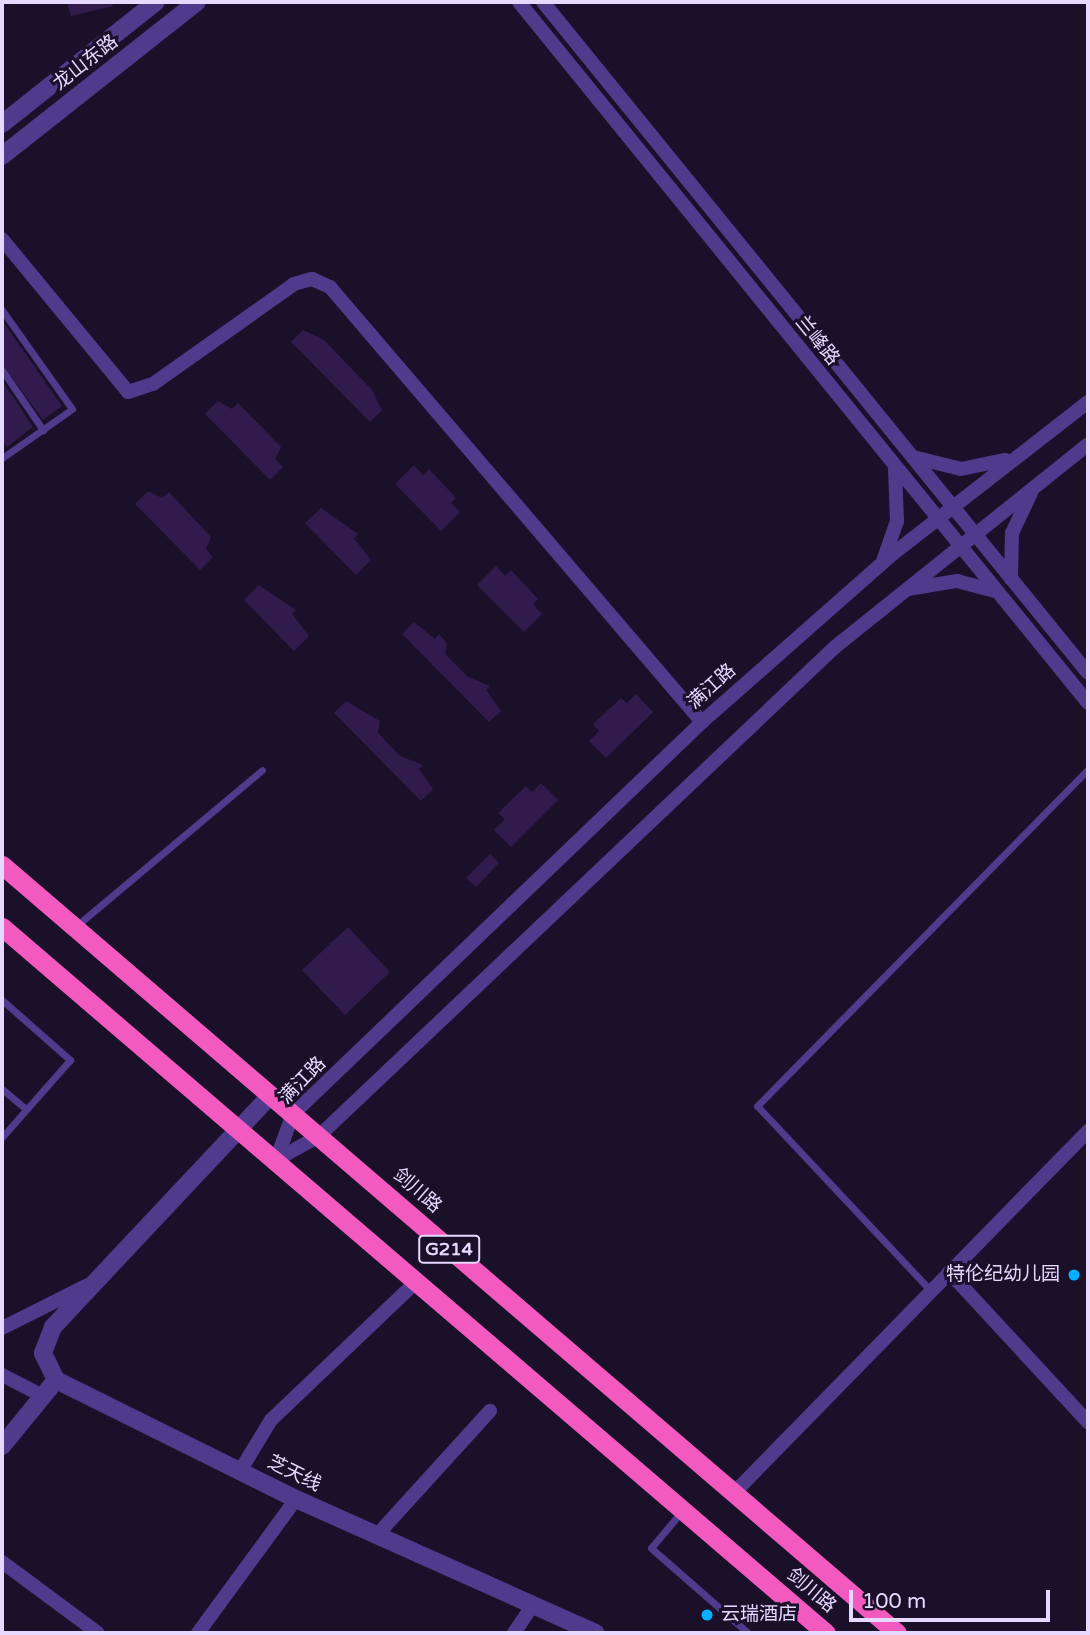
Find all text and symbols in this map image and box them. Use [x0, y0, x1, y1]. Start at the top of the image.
street label: 龙山东路 [49, 31, 123, 95]
street label: 兰峰路 [790, 312, 844, 370]
street label: 满江路 [683, 659, 741, 715]
street label: 满江路 [275, 1053, 331, 1109]
street label: 剑川路 [388, 1164, 446, 1218]
road number: G214 [418, 1234, 480, 1264]
place label: 特伦纪幼儿园 [946, 1264, 1060, 1286]
marker: 特伦纪幼儿园 [1066, 1267, 1082, 1283]
street label: 芝天线 [263, 1451, 325, 1497]
street label: 剑川路 [782, 1564, 840, 1618]
scale bar [852, 1576, 1053, 1620]
text: 100 m [862, 1589, 926, 1614]
place label: 云瑞酒店 [721, 1604, 797, 1626]
marker: 云瑞酒店 [699, 1607, 715, 1623]

